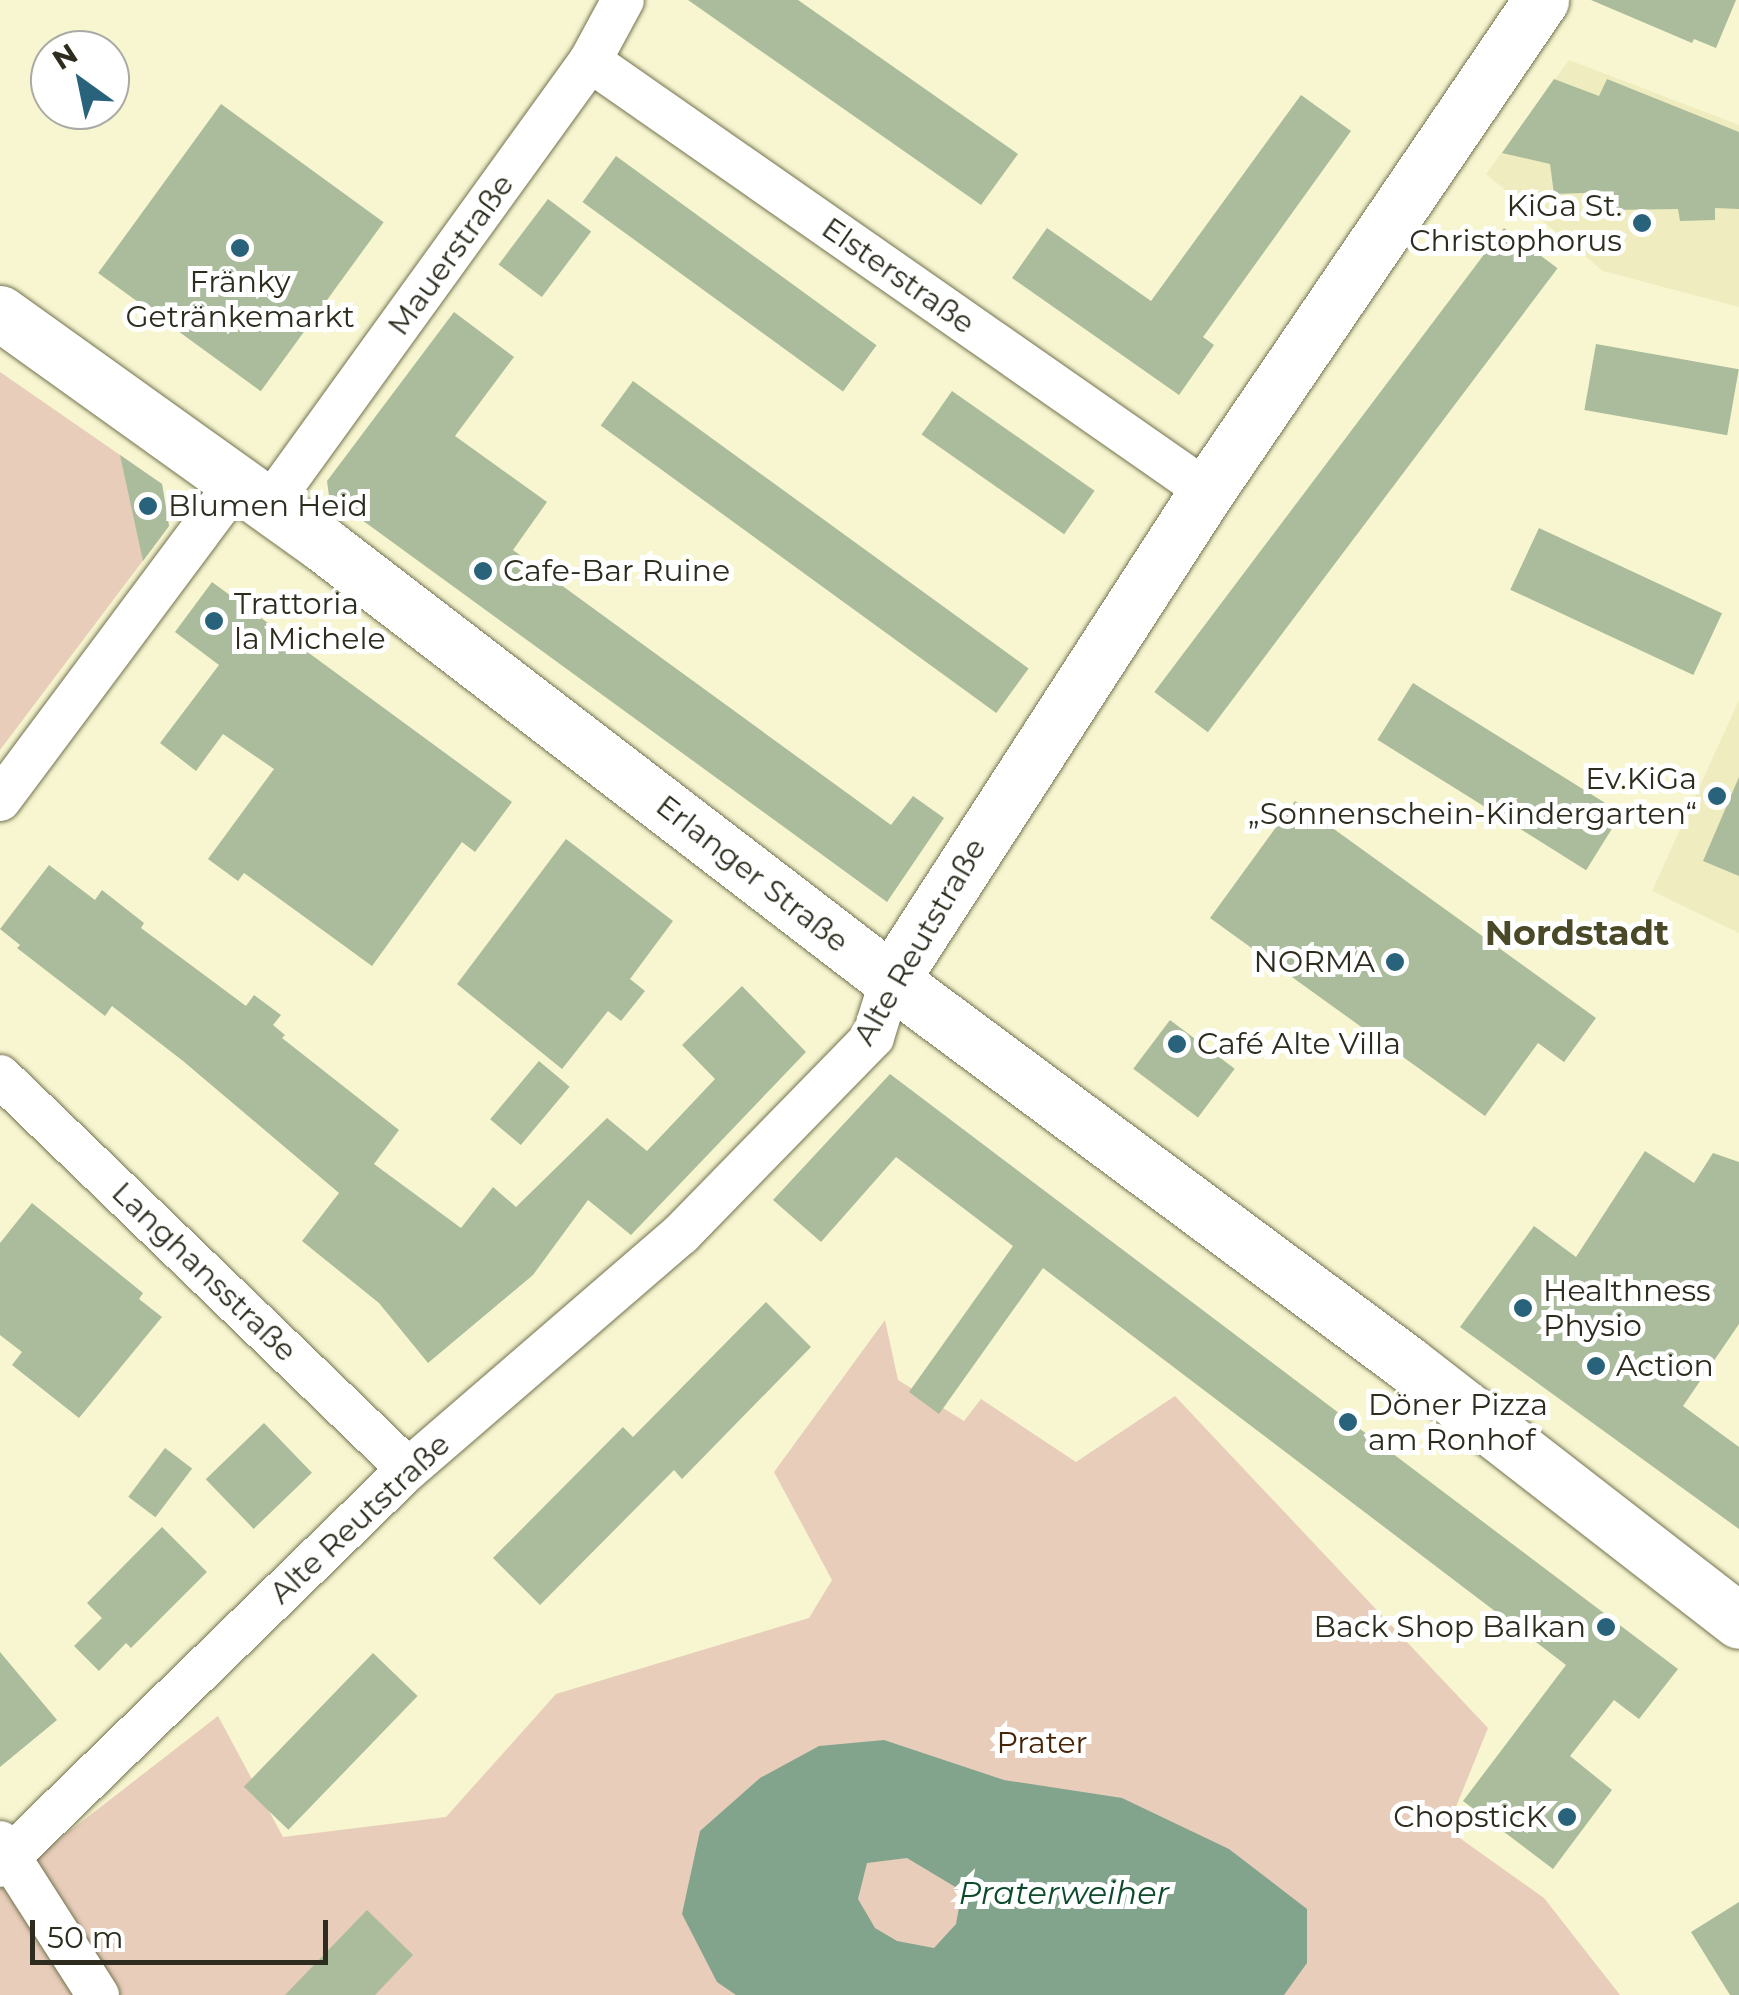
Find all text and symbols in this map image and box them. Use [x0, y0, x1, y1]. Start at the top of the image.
north arrow [30, 30, 130, 130]
text: N [46, 36, 83, 77]
street label: Mauerstraße [381, 168, 521, 342]
place label: KiGa St. Christophorus [1409, 188, 1622, 258]
street label: Elsterstraße [815, 210, 981, 342]
marker: KiGa St. Christophorus [1631, 212, 1653, 234]
marker: Fränky Getränkemarkt [229, 237, 251, 259]
place label: Fränky Getränkemarkt [125, 264, 355, 334]
place label: Blumen Heid [168, 488, 368, 524]
marker: Blumen Heid [137, 495, 159, 517]
place label: Cafe-Bar Ruine [503, 553, 730, 589]
marker: Cafe-Bar Ruine [472, 560, 494, 582]
place label: Trattoria la Michele [234, 586, 386, 656]
marker: Trattoria la Michele [203, 610, 225, 632]
place label: Ev.KiGa „Sonnenschein-Kindergarten“ [1248, 761, 1697, 832]
marker: Ev.KiGa „Sonnenschein-Kindergarten“ [1706, 785, 1728, 807]
street label: Erlanger Straße [649, 788, 855, 960]
street label: Alte Reutstraße [846, 832, 994, 1052]
district label: Nordstadt [1485, 912, 1669, 954]
place label: NORMA [1254, 944, 1375, 980]
marker: NORMA [1384, 951, 1406, 973]
place label: Café Alte Villa [1197, 1026, 1401, 1062]
marker: Café Alte Villa [1166, 1033, 1188, 1055]
street label: Langhansstraße [104, 1175, 304, 1369]
place label: Healthness Physio [1543, 1273, 1711, 1344]
marker: Healthness Physio [1512, 1297, 1534, 1319]
place label: Action [1616, 1348, 1714, 1384]
marker: Action [1585, 1355, 1607, 1377]
place label: Döner Pizza am Ronhof [1368, 1387, 1548, 1458]
marker: Döner Pizza am Ronhof [1337, 1411, 1359, 1433]
street label: Alte Reutstraße [263, 1427, 457, 1611]
place label: Back Shop Balkan [1313, 1609, 1586, 1645]
marker: Back Shop Balkan [1595, 1616, 1617, 1638]
park label: Prater [996, 1725, 1088, 1761]
place label: ChopsticK [1393, 1799, 1547, 1835]
marker: ChopsticK [1556, 1806, 1578, 1828]
water label: Praterweiher [959, 1874, 1169, 1912]
scale bar [35, 1900, 332, 1962]
text: 50 m [47, 1919, 124, 1956]

